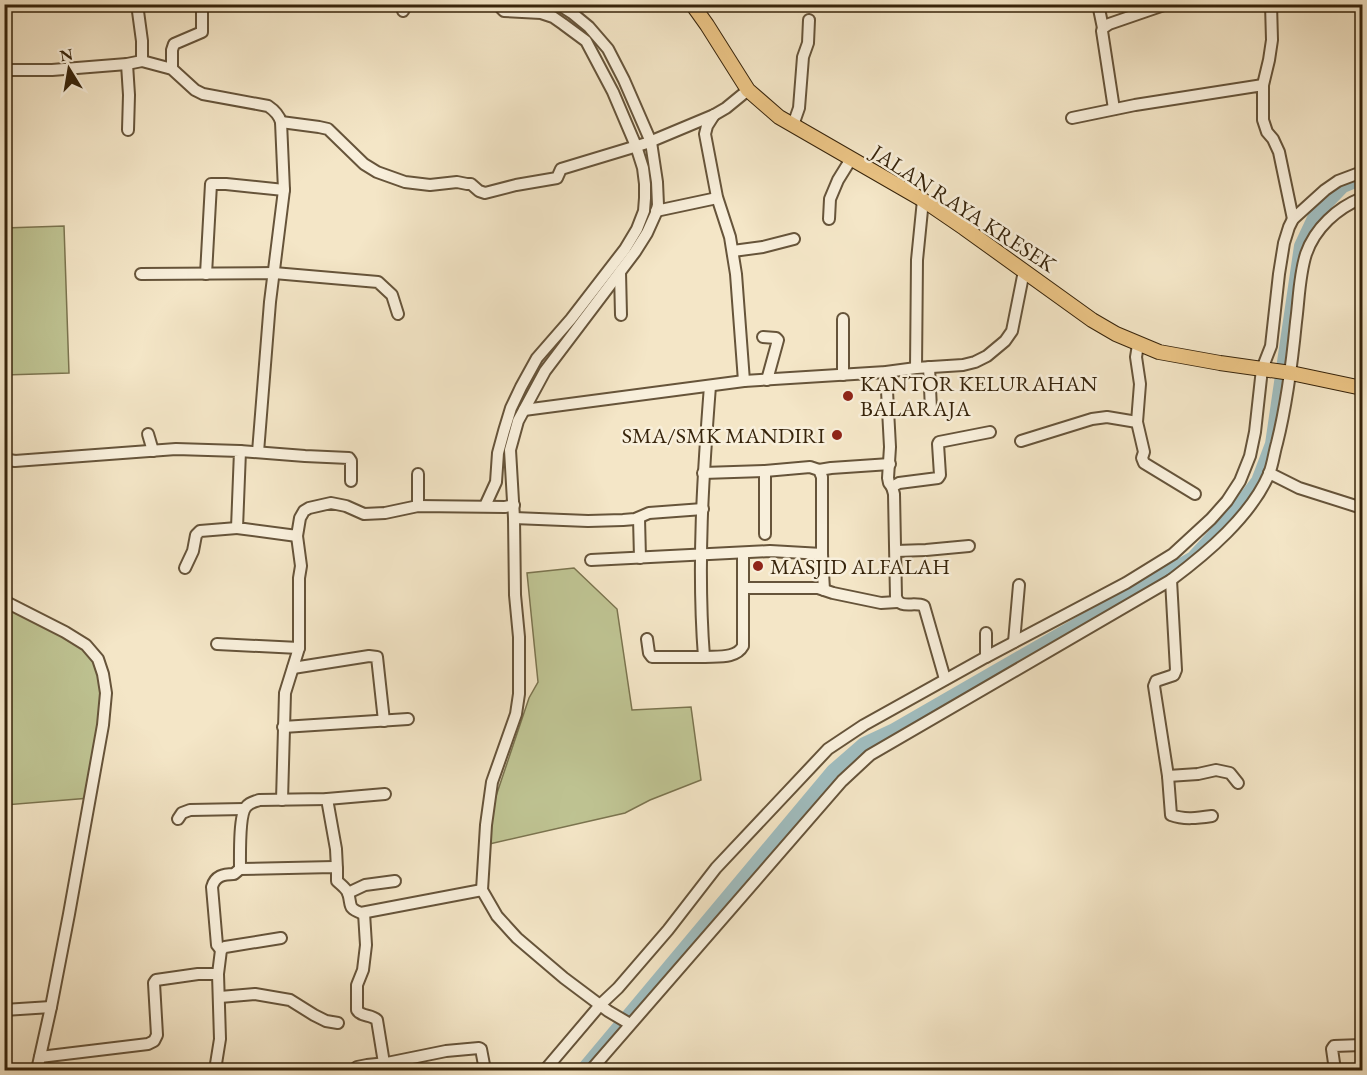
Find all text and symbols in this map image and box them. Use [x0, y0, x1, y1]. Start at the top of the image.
north arrow [39, 39, 99, 99]
text: N [58, 43, 75, 66]
street label: JALAN RAYA KRESEK [864, 137, 1062, 280]
place label: KANTOR KELURAHAN BALARAJA [860, 369, 1098, 423]
marker: KANTOR KELURAHAN BALARAJA [841, 389, 855, 403]
place label: SMA/SMK MANDIRI [622, 421, 826, 450]
marker: SMA/SMK MANDIRI [830, 428, 844, 442]
place label: MASJID ALFALAH [770, 552, 950, 581]
marker: MASJID ALFALAH [751, 559, 765, 573]

